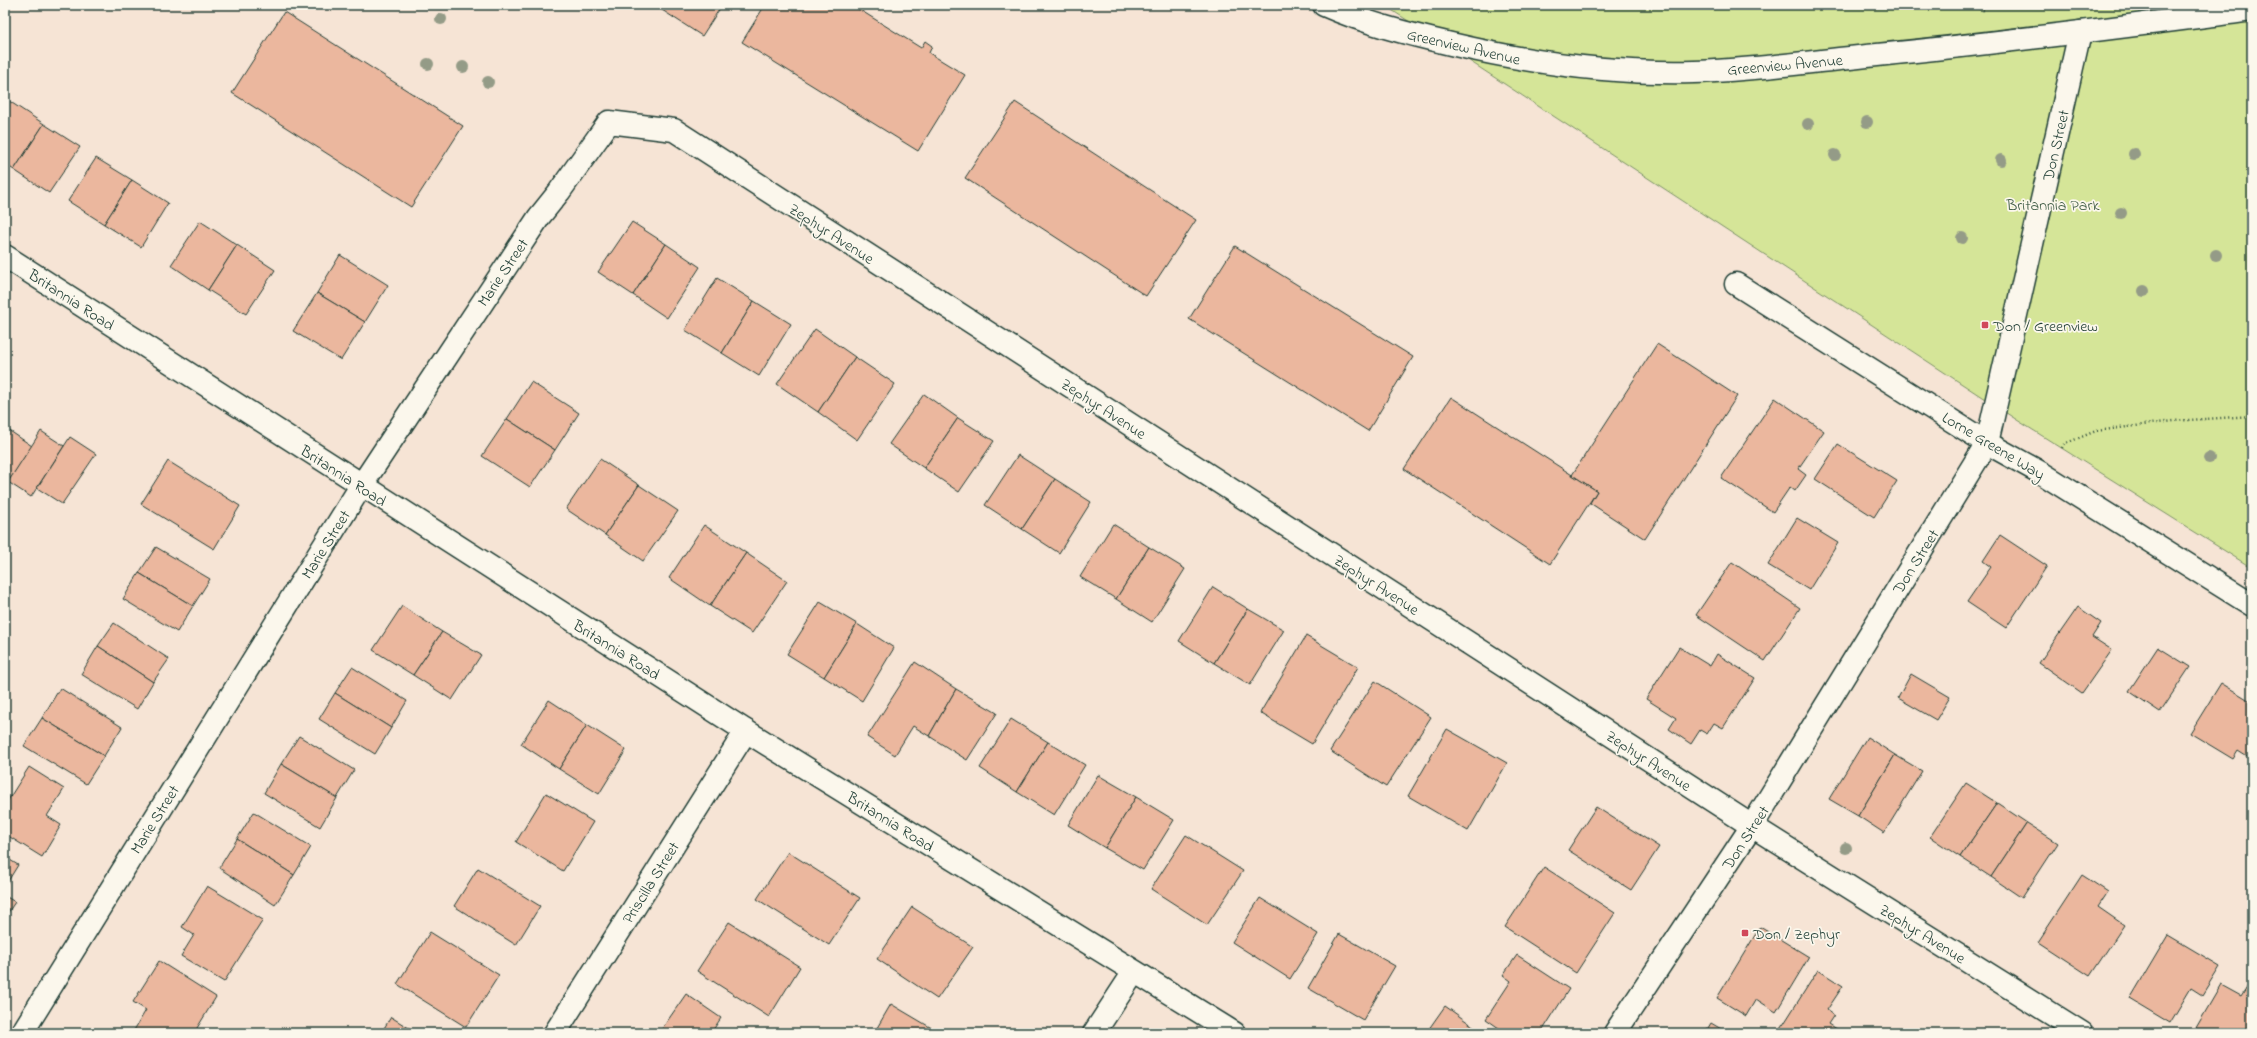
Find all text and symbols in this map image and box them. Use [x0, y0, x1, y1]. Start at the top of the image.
street label: Greenview Avenue [1404, 23, 1523, 73]
street label: Greenview Avenue [1726, 49, 1845, 83]
street label: Don Street [2037, 107, 2077, 184]
park label: Britannia Park [2006, 194, 2100, 218]
street label: Zephyr Avenue [783, 198, 879, 272]
street label: Marie Street [472, 234, 536, 312]
street label: Britannia Road [22, 263, 119, 338]
place label: Don / Greenview [1992, 315, 2098, 339]
marker: Don / Greenview [1980, 320, 1990, 330]
street label: Zephyr Avenue [1055, 373, 1151, 447]
street label: Lorne Greene Way [1937, 406, 2049, 487]
street label: Britannia Road [294, 439, 391, 514]
street label: Marie Street [296, 505, 358, 584]
street label: Don Street [1887, 525, 1946, 600]
street label: Zephyr Avenue [1328, 549, 1424, 623]
street label: Britannia Road [567, 614, 664, 687]
street label: Zephyr Avenue [1600, 725, 1696, 799]
street label: Marie Street [125, 780, 187, 859]
street label: Britannia Road [841, 786, 938, 859]
street label: Don Street [1716, 801, 1777, 876]
street label: Priscilla Street [617, 837, 687, 929]
street label: Zephyr Avenue [1874, 899, 1970, 971]
place label: Don / Zephyr [1752, 923, 1840, 947]
marker: Don / Zephyr [1740, 928, 1750, 938]

